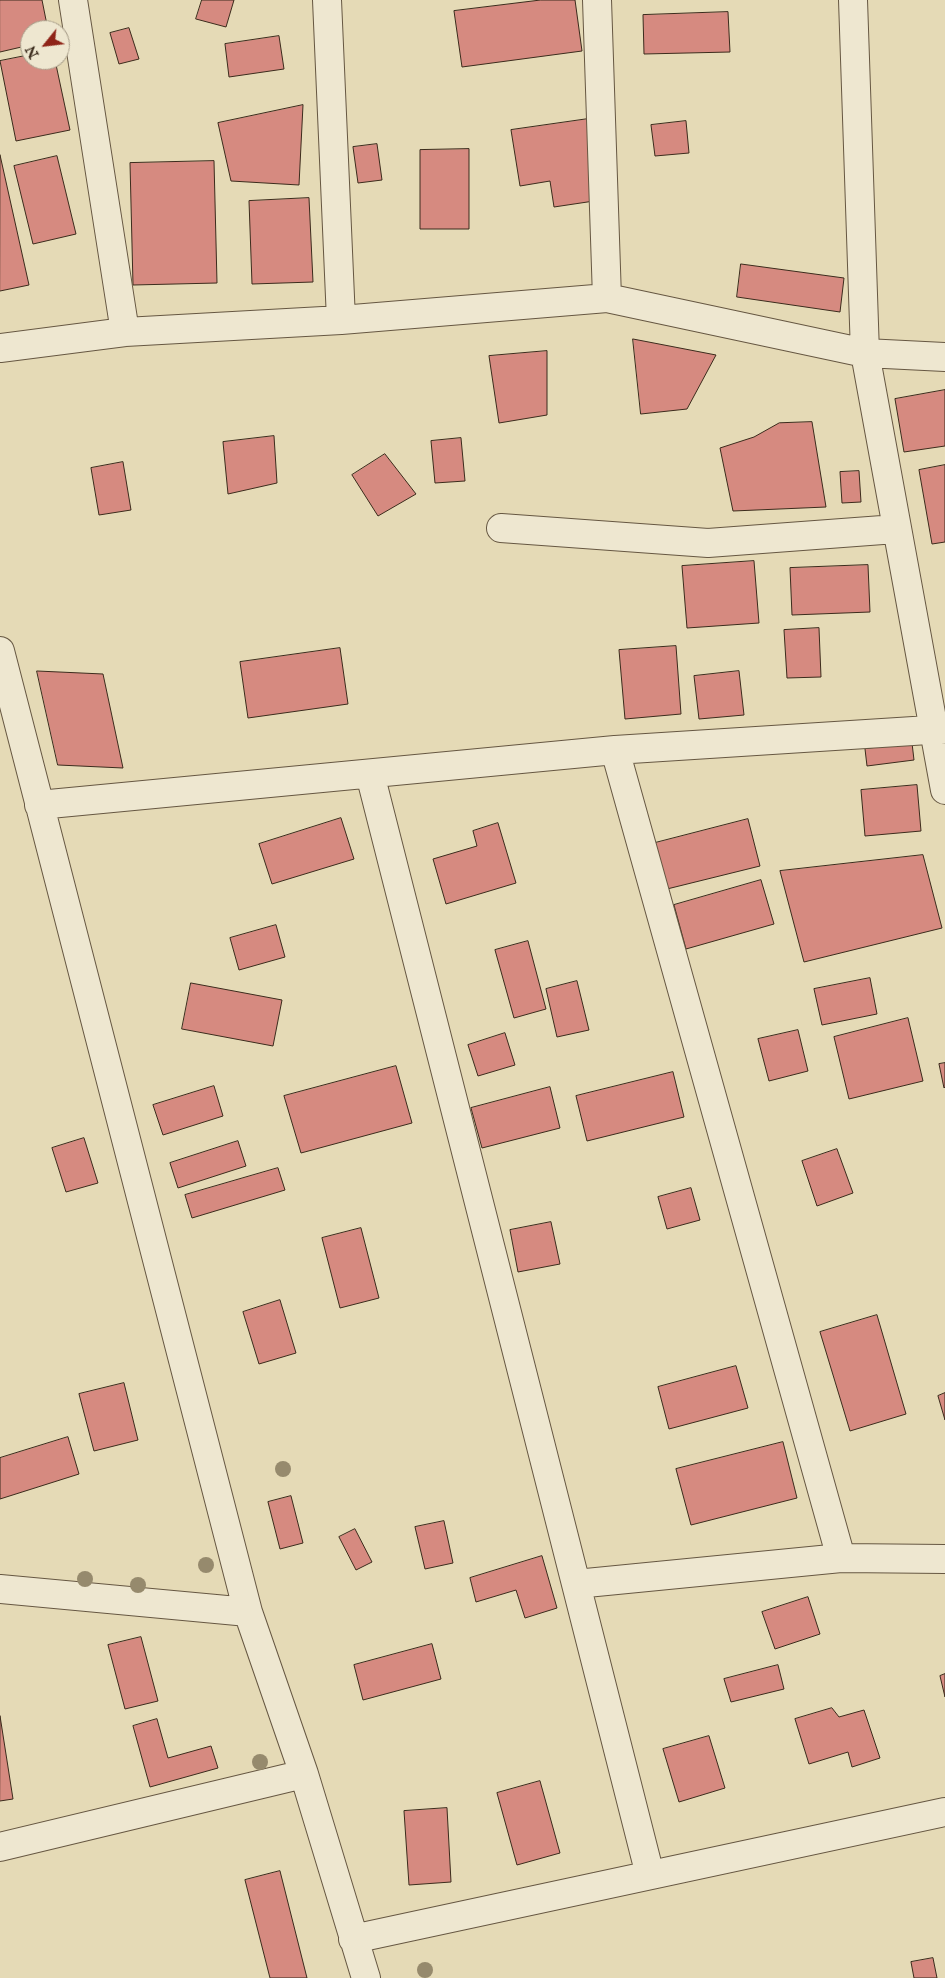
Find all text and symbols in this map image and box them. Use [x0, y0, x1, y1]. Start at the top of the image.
north arrow [20, 20, 70, 70]
text: N [22, 42, 44, 61]

